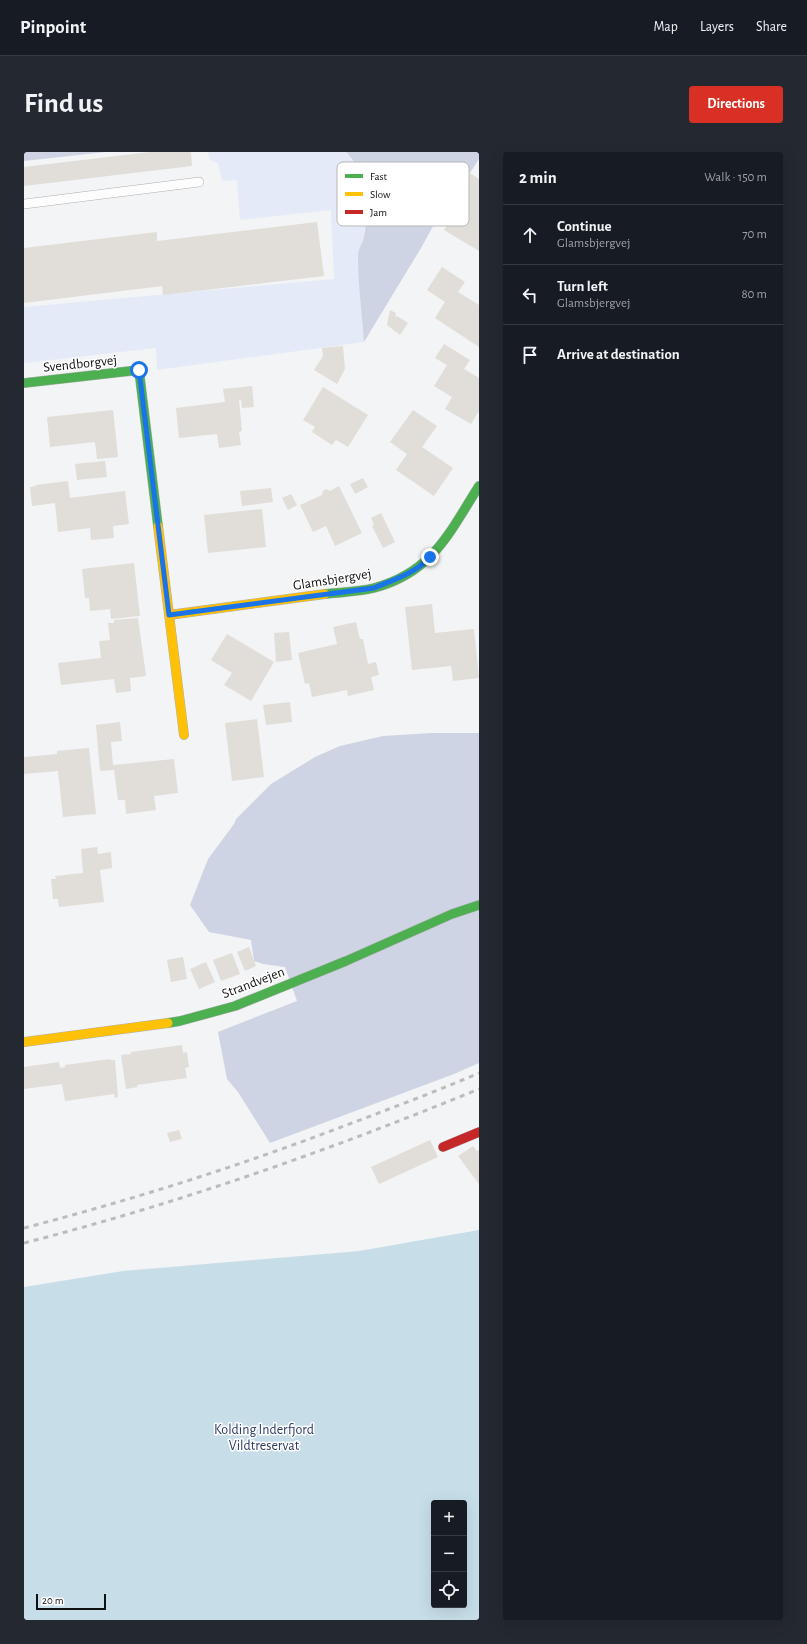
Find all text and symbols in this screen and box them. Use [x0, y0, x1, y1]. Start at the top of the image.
text: Pinpoint [20, 18, 86, 37]
text: Map [653, 20, 678, 34]
text: Layers [700, 20, 734, 34]
text: Share [756, 20, 787, 34]
button: Directions [689, 86, 783, 123]
text: Find us [24, 90, 103, 118]
legend [337, 162, 469, 226]
text: 2 min [519, 169, 557, 186]
text: Fast [370, 171, 388, 182]
text: Walk · 150 m [704, 171, 767, 184]
text: Slow [370, 189, 391, 200]
text: Jam [370, 207, 387, 218]
text: Continue [557, 219, 612, 234]
icon: ahead [519, 224, 541, 246]
text: 70 m [742, 228, 767, 241]
text: Glamsbjergvej [557, 237, 630, 250]
text: Turn left [557, 279, 608, 294]
icon: left [519, 284, 541, 306]
text: 80 m [741, 288, 767, 301]
text: Glamsbjergvej [557, 297, 630, 310]
icon: arrive [519, 344, 541, 366]
text: Arrive at destination [557, 347, 680, 362]
street label: Svendborgvej [42, 353, 118, 375]
route start [130, 361, 148, 379]
route end [421, 548, 439, 566]
street label: Glamsbjergvej [292, 567, 372, 593]
street label: Strandvejen [220, 965, 287, 1001]
park label: Kolding Inderfjord Vildtreservat [214, 1423, 314, 1453]
map controls [431, 1500, 467, 1608]
button: + [431, 1500, 467, 1536]
button: − [431, 1536, 467, 1572]
button: locate [431, 1572, 467, 1608]
scale bar [36, 1592, 106, 1611]
text: 20 m [42, 1595, 63, 1606]

